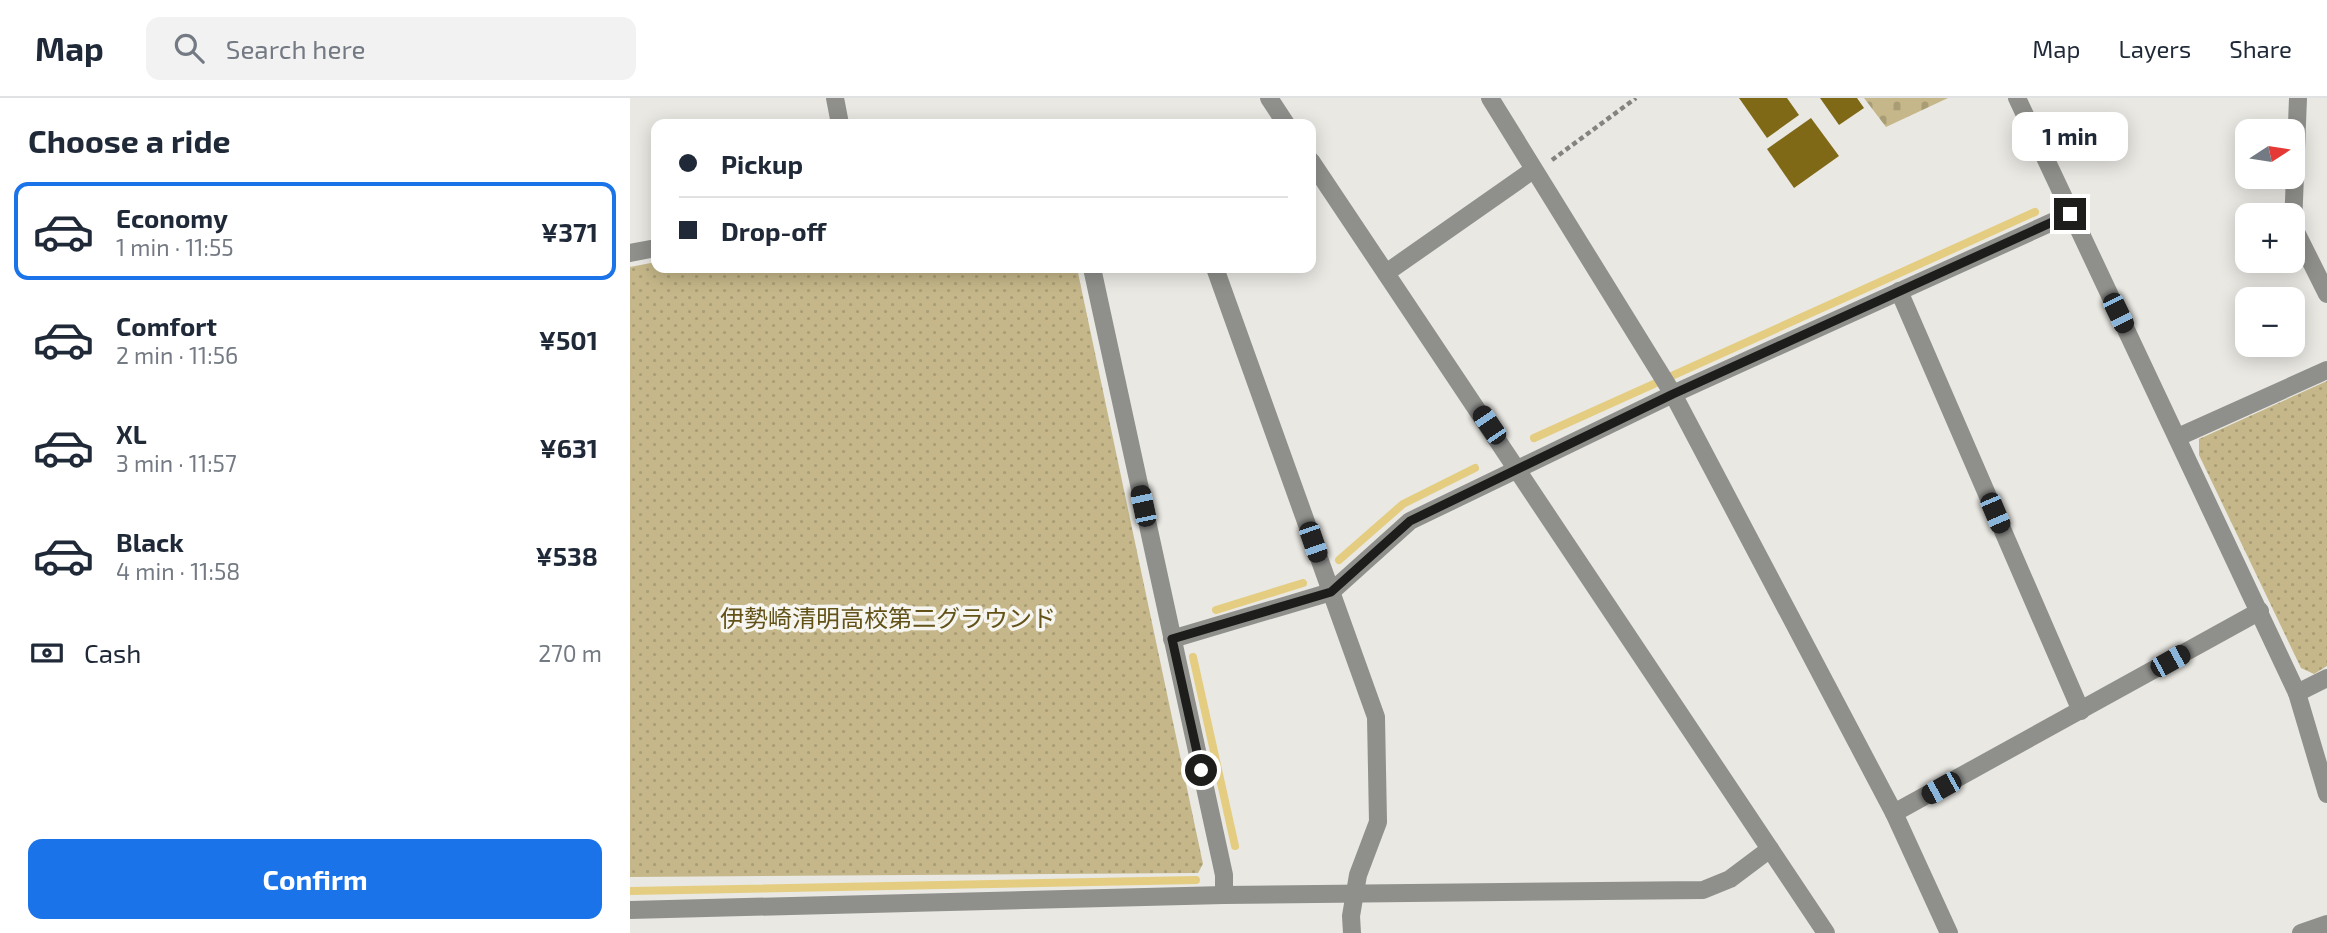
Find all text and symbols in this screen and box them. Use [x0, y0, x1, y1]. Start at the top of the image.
search box [146, 17, 636, 80]
text: Map [35, 28, 104, 68]
icon: search [170, 29, 208, 67]
text: Search here [226, 33, 365, 64]
text: Map [2032, 34, 2080, 63]
text: Layers [2118, 34, 2191, 63]
text: Share [2229, 34, 2292, 63]
callout: 1 min [2012, 113, 2128, 162]
north arrow [2235, 119, 2305, 189]
map controls [2235, 119, 2305, 357]
text: Choose a ride [28, 121, 231, 159]
text: 1 min [2042, 122, 2098, 150]
text: Pickup [721, 148, 803, 179]
route end [2054, 198, 2086, 230]
icon: car [32, 200, 95, 263]
text: Economy [116, 202, 228, 233]
button: + [2235, 203, 2305, 273]
text: Drop-off [721, 215, 826, 246]
text: ¥371 [541, 216, 598, 247]
text: 1 min · 11:55 [116, 233, 234, 261]
button: − [2235, 287, 2305, 357]
car [2100, 290, 2137, 336]
icon: car [32, 308, 95, 371]
text: Comfort [116, 310, 217, 341]
text: ¥501 [539, 324, 598, 355]
text: 2 min · 11:56 [116, 341, 238, 369]
car [1469, 402, 1510, 448]
icon: car [32, 416, 95, 479]
text: XL [116, 418, 147, 449]
text: ¥631 [539, 432, 598, 463]
text: 3 min · 11:57 [116, 449, 237, 477]
car [1129, 483, 1158, 529]
car [1978, 490, 2013, 536]
car [1297, 519, 1330, 565]
icon: car [32, 524, 95, 587]
text: Black [116, 526, 184, 557]
text: ¥538 [535, 540, 598, 571]
text: 4 min · 11:58 [116, 557, 240, 585]
park label: 伊勢崎清明高校第二グラウンド [720, 603, 1056, 632]
icon: cash [28, 634, 66, 672]
text: Cash [84, 637, 141, 668]
text: 270 m [538, 639, 602, 667]
car [2147, 642, 2194, 680]
route start [1185, 754, 1217, 786]
car [1918, 769, 1965, 807]
button: Confirm [28, 839, 602, 919]

